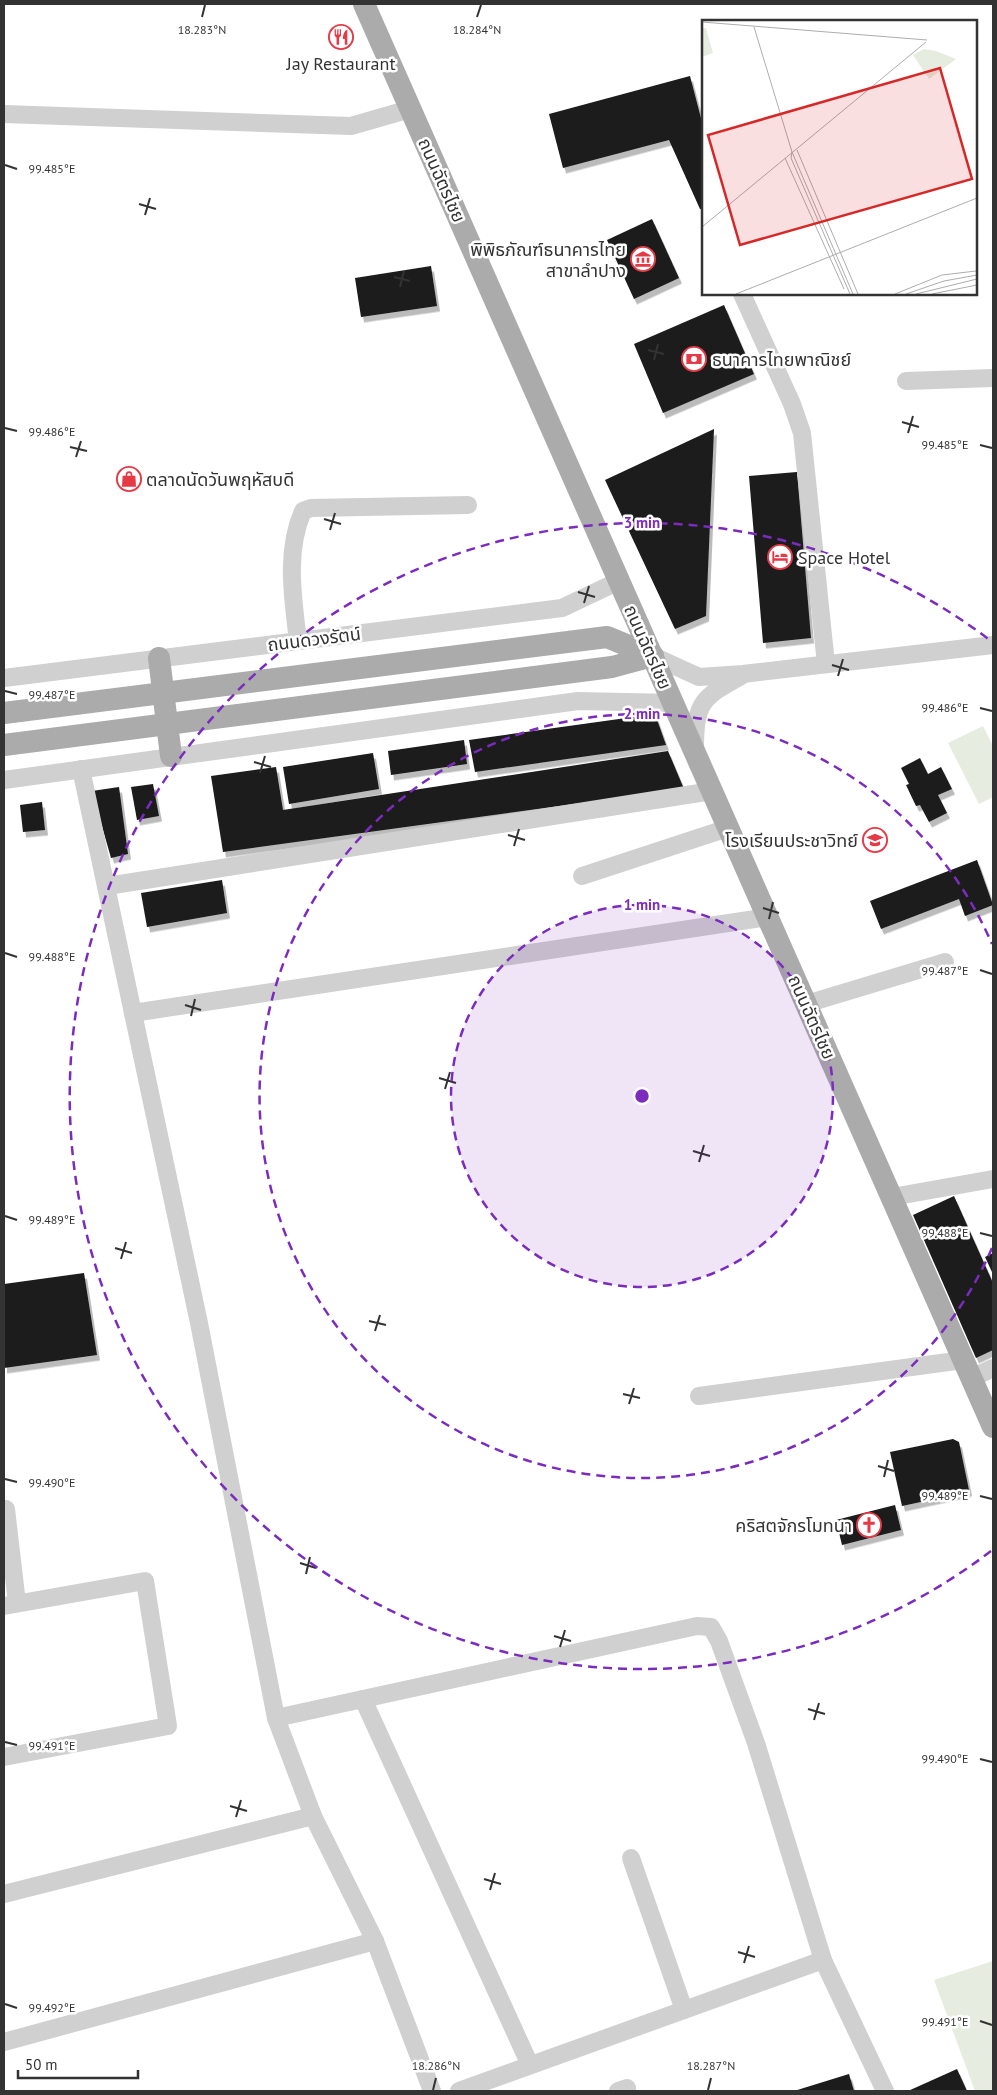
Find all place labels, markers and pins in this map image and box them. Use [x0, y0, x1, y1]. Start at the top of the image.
restaurant icon: Jay Restaurant [328, 24, 354, 50]
place label: Jay Restaurant [285, 52, 396, 75]
place label: พิพิธภัณฑ์ธนาคารไทย สาขาลำปาง [470, 238, 626, 282]
museum icon: พิพิธภัณฑ์ธนาคารไทย สาขาลำปาง [630, 246, 656, 272]
bank icon: ธนาคารไทยพาณิชย์ [681, 346, 707, 372]
place label: ธนาคารไทยพาณิชย์ [712, 348, 851, 371]
shop icon: ตลาดนัดวันพฤหัสบดี [116, 466, 142, 492]
place label: ตลาดนัดวันพฤหัสบดี [146, 468, 294, 491]
hotel icon: Space Hotel [767, 544, 793, 570]
place label: Space Hotel [798, 546, 891, 569]
school or university icon: โรงเรียนประชาวิทย์ [862, 827, 888, 853]
place label: โรงเรียนประชาวิทย์ [725, 829, 858, 852]
centre of rings [633, 1087, 651, 1105]
church icon: คริสตจักรโมทนา [856, 1512, 882, 1538]
place label: คริสตจักรโมทนา [735, 1514, 852, 1537]

